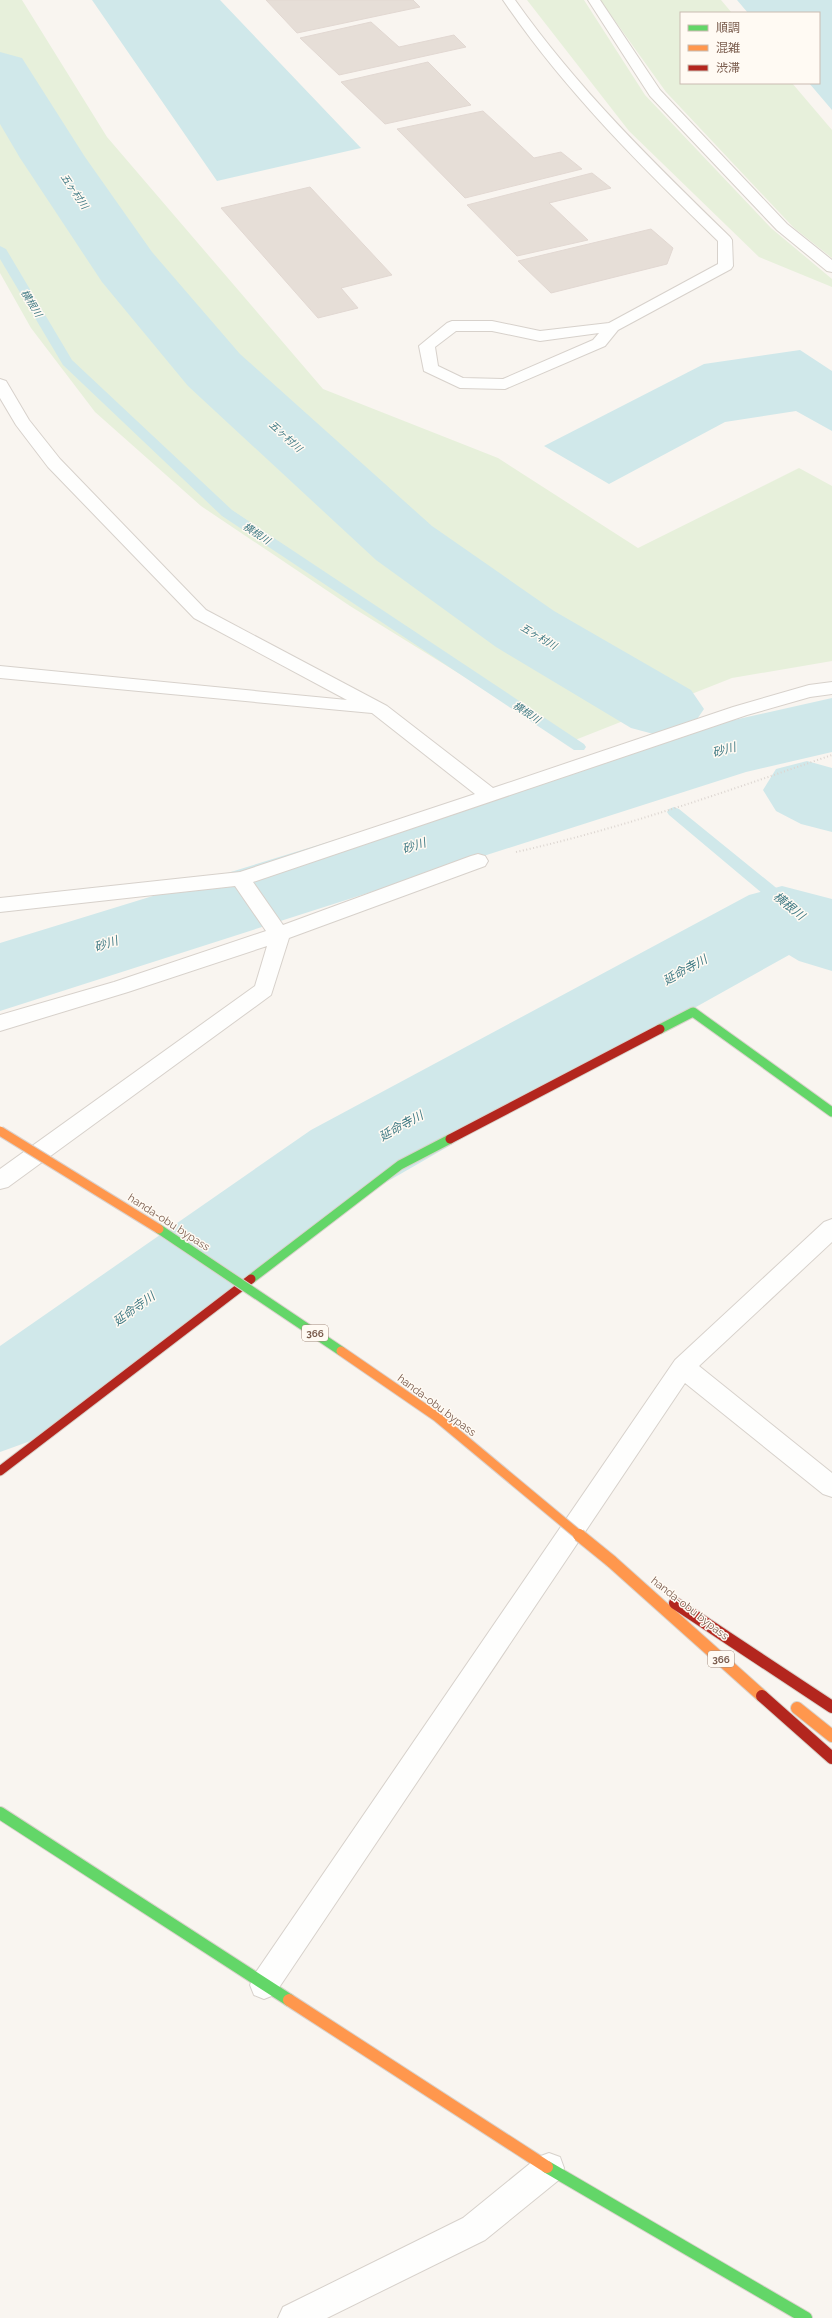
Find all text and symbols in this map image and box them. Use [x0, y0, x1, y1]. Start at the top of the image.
legend [680, 12, 820, 84]
text: 順調 [716, 21, 740, 35]
text: 混雑 [716, 41, 740, 55]
text: 渋滞 [716, 61, 740, 75]
water label: 五ヶ村川 [59, 172, 91, 212]
water label: 横根川 [19, 288, 45, 320]
water label: 五ヶ村川 [267, 419, 305, 455]
water label: 横根川 [241, 520, 273, 547]
water label: 五ヶ村川 [519, 621, 560, 652]
water label: 横根川 [511, 699, 543, 726]
water label: 砂川 [711, 740, 739, 760]
water label: 砂川 [400, 835, 429, 856]
water label: 横根川 [771, 889, 809, 924]
water label: 砂川 [92, 933, 121, 954]
water label: 延命寺川 [661, 951, 711, 988]
water label: 延命寺川 [377, 1107, 427, 1144]
street label: handa-obu bypass [125, 1191, 212, 1254]
water label: 延命寺川 [110, 1288, 159, 1329]
road number: 366 [302, 1325, 328, 1341]
street label: handa-obu bypass [395, 1372, 479, 1439]
street label: handa-obu bypass [648, 1574, 731, 1643]
road number: 366 [708, 1651, 734, 1667]

